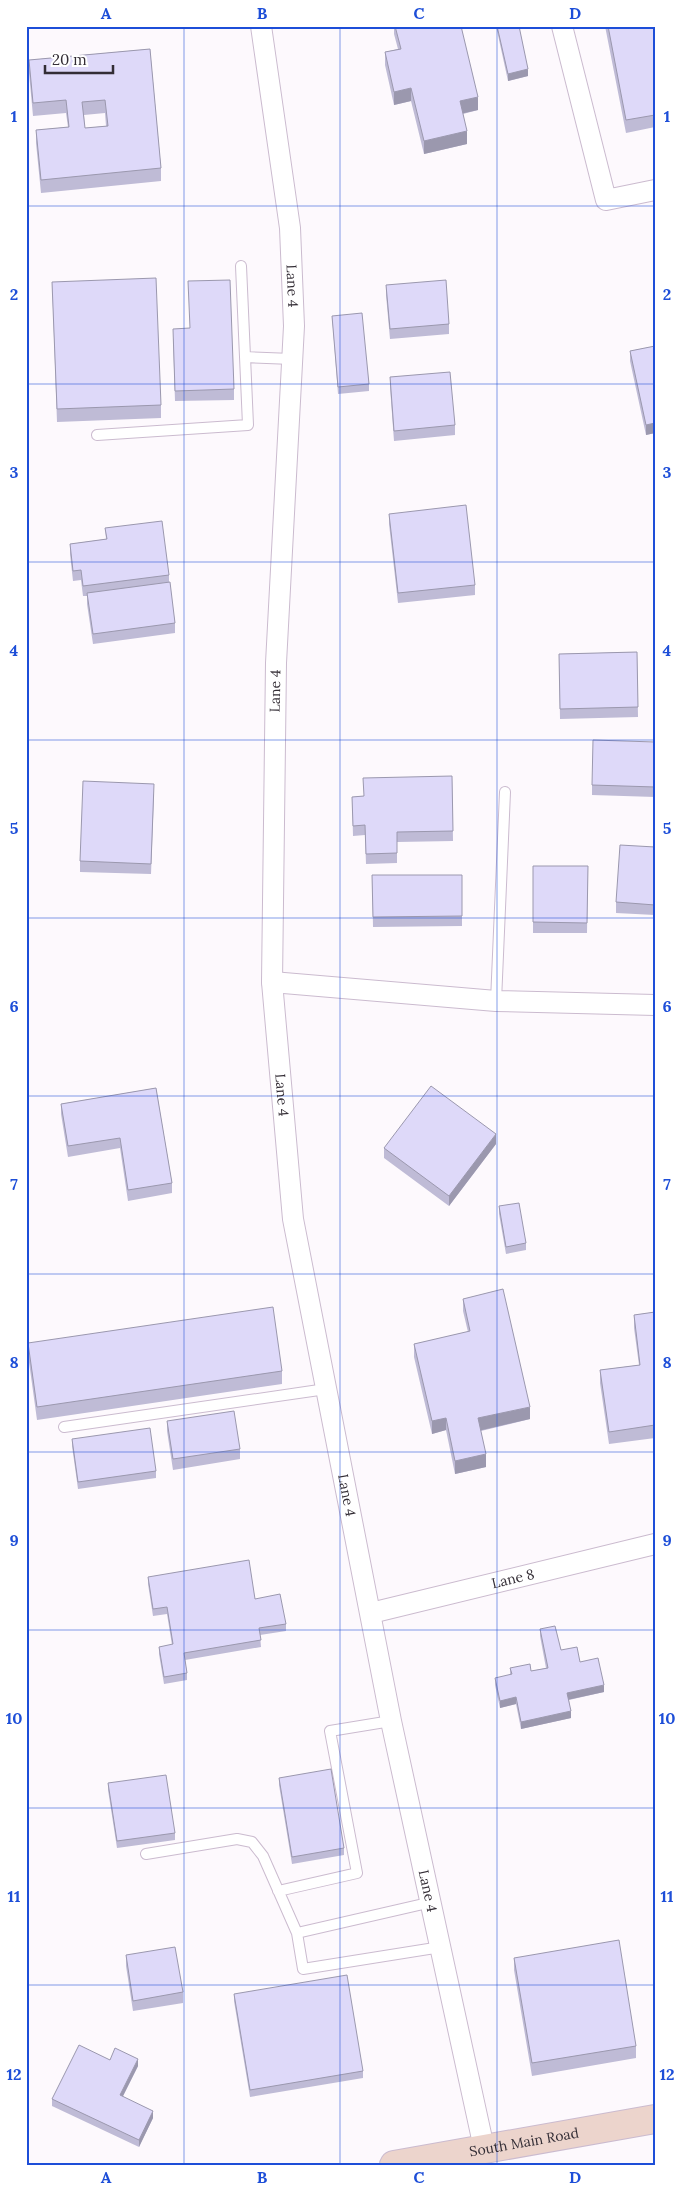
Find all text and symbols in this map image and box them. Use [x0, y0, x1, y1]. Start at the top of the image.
text: A [101, 3, 112, 23]
text: B [257, 3, 268, 23]
text: C [413, 3, 425, 23]
text: D [569, 3, 581, 23]
scale bar [45, 42, 112, 74]
text: 20 m [52, 50, 87, 69]
text: 1 [11, 106, 17, 126]
text: 1 [664, 106, 670, 126]
street label: Lane 4 [282, 264, 302, 308]
text: 2 [10, 284, 18, 304]
text: 2 [663, 284, 671, 304]
text: 3 [10, 462, 19, 482]
text: 3 [663, 462, 672, 482]
text: 4 [10, 640, 19, 660]
text: 4 [663, 640, 672, 660]
street label: Lane 4 [266, 669, 284, 713]
text: 5 [10, 818, 19, 838]
text: 5 [663, 818, 672, 838]
text: 6 [9, 996, 19, 1016]
text: 6 [662, 996, 672, 1016]
street label: Lane 4 [271, 1073, 293, 1118]
text: 7 [10, 1174, 18, 1194]
text: 7 [663, 1174, 671, 1194]
text: 8 [9, 1352, 19, 1372]
text: 8 [662, 1352, 672, 1372]
street label: Lane 4 [334, 1472, 360, 1518]
text: 9 [9, 1530, 19, 1550]
text: 9 [662, 1530, 672, 1550]
street label: Lane 8 [490, 1565, 536, 1592]
text: 10 [6, 1708, 22, 1728]
text: 10 [659, 1708, 675, 1728]
street label: Lane 4 [415, 1868, 441, 1914]
text: 11 [8, 1886, 21, 1906]
text: 11 [661, 1886, 674, 1906]
text: 12 [6, 2064, 22, 2084]
text: 12 [659, 2064, 675, 2084]
street label: South Main Road [468, 2124, 580, 2161]
text: A [101, 2167, 112, 2187]
text: B [257, 2167, 268, 2187]
text: C [413, 2167, 425, 2187]
text: D [569, 2167, 581, 2187]

